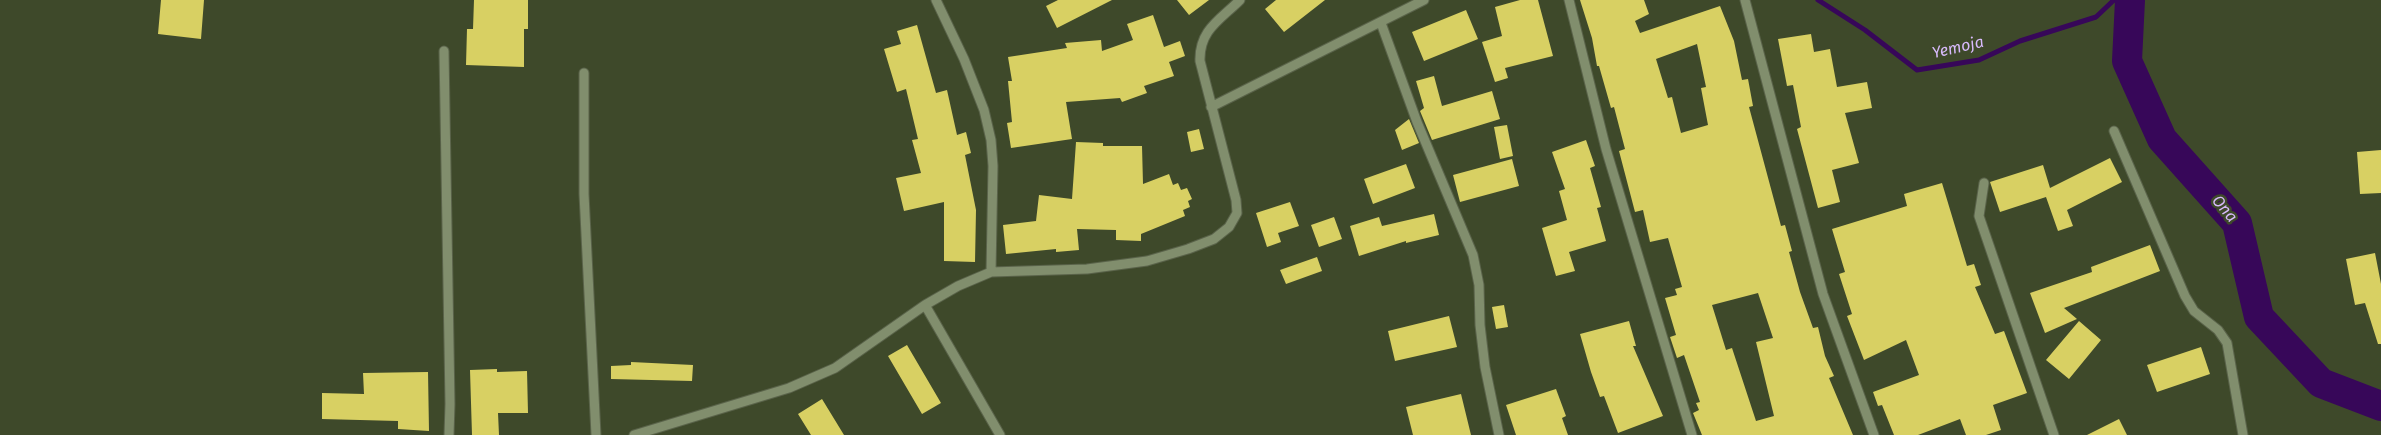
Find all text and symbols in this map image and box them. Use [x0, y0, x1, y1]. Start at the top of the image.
water label: Yemoja [1930, 33, 1986, 63]
water label: Ona [2207, 192, 2241, 226]

